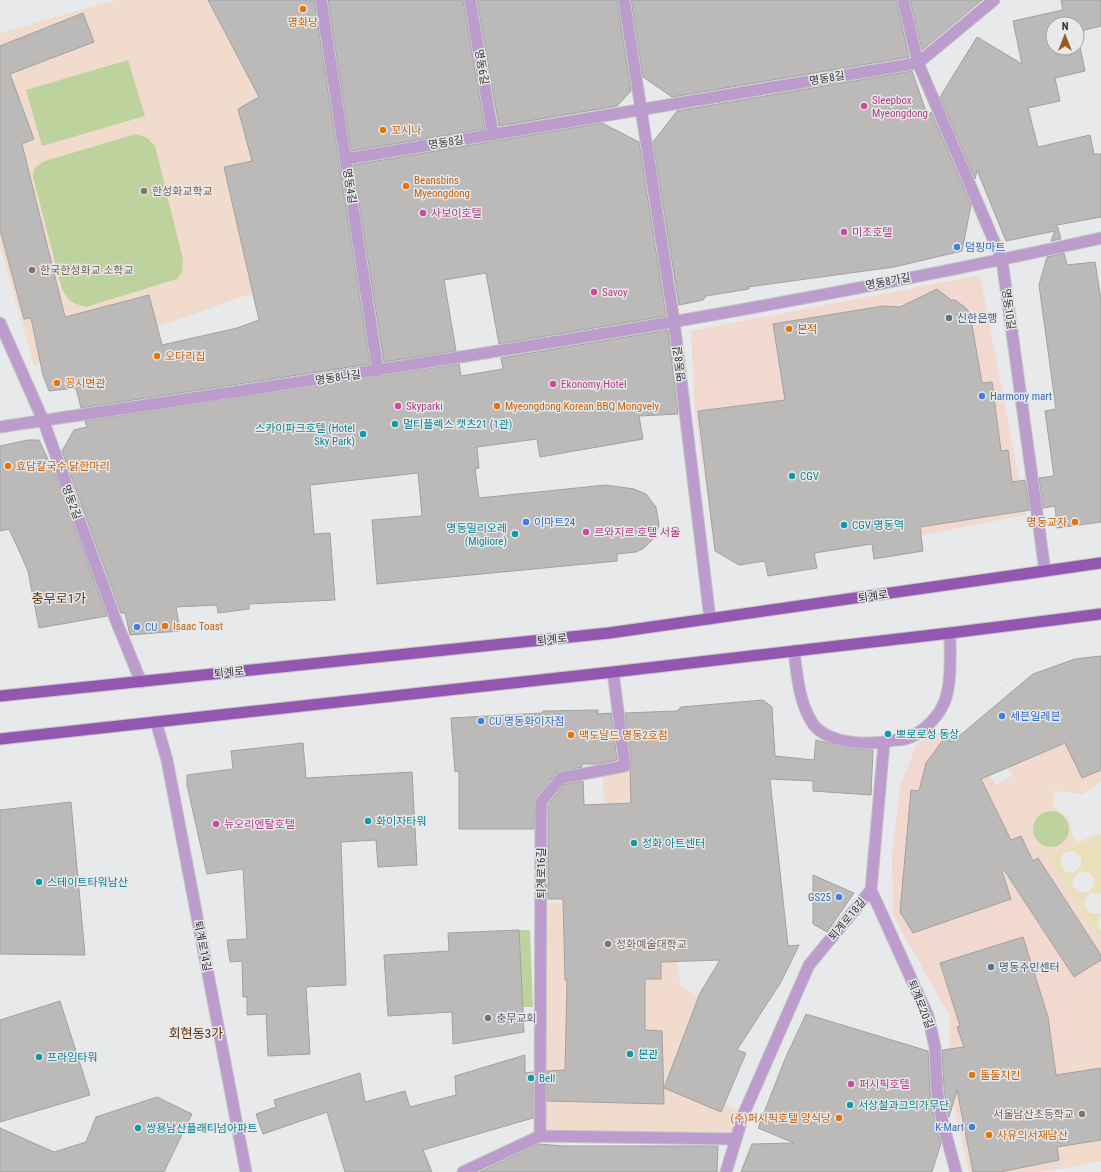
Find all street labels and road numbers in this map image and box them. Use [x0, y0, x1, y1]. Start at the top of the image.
street label: 명동6길 [472, 48, 491, 86]
street label: 명동8길 [808, 69, 846, 88]
street label: 명동8길 [427, 133, 465, 152]
street label: 명동4길 [340, 167, 359, 205]
street label: 명동8가길 [864, 271, 912, 292]
street label: 명동10길 [999, 288, 1018, 330]
street label: 명동8길 [671, 345, 688, 382]
street label: 명동8나길 [314, 368, 362, 387]
street label: 명동2길 [59, 483, 84, 521]
street label: 퇴계로 [857, 588, 889, 605]
street label: 퇴계로 [536, 631, 568, 648]
street label: 퇴계로 [213, 664, 245, 681]
street label: 퇴계로16길 [535, 847, 548, 899]
street label: 퇴계로18길 [826, 895, 869, 943]
street label: 퇴계로14길 [191, 920, 214, 973]
street label: 퇴계로20길 [905, 978, 936, 1030]

